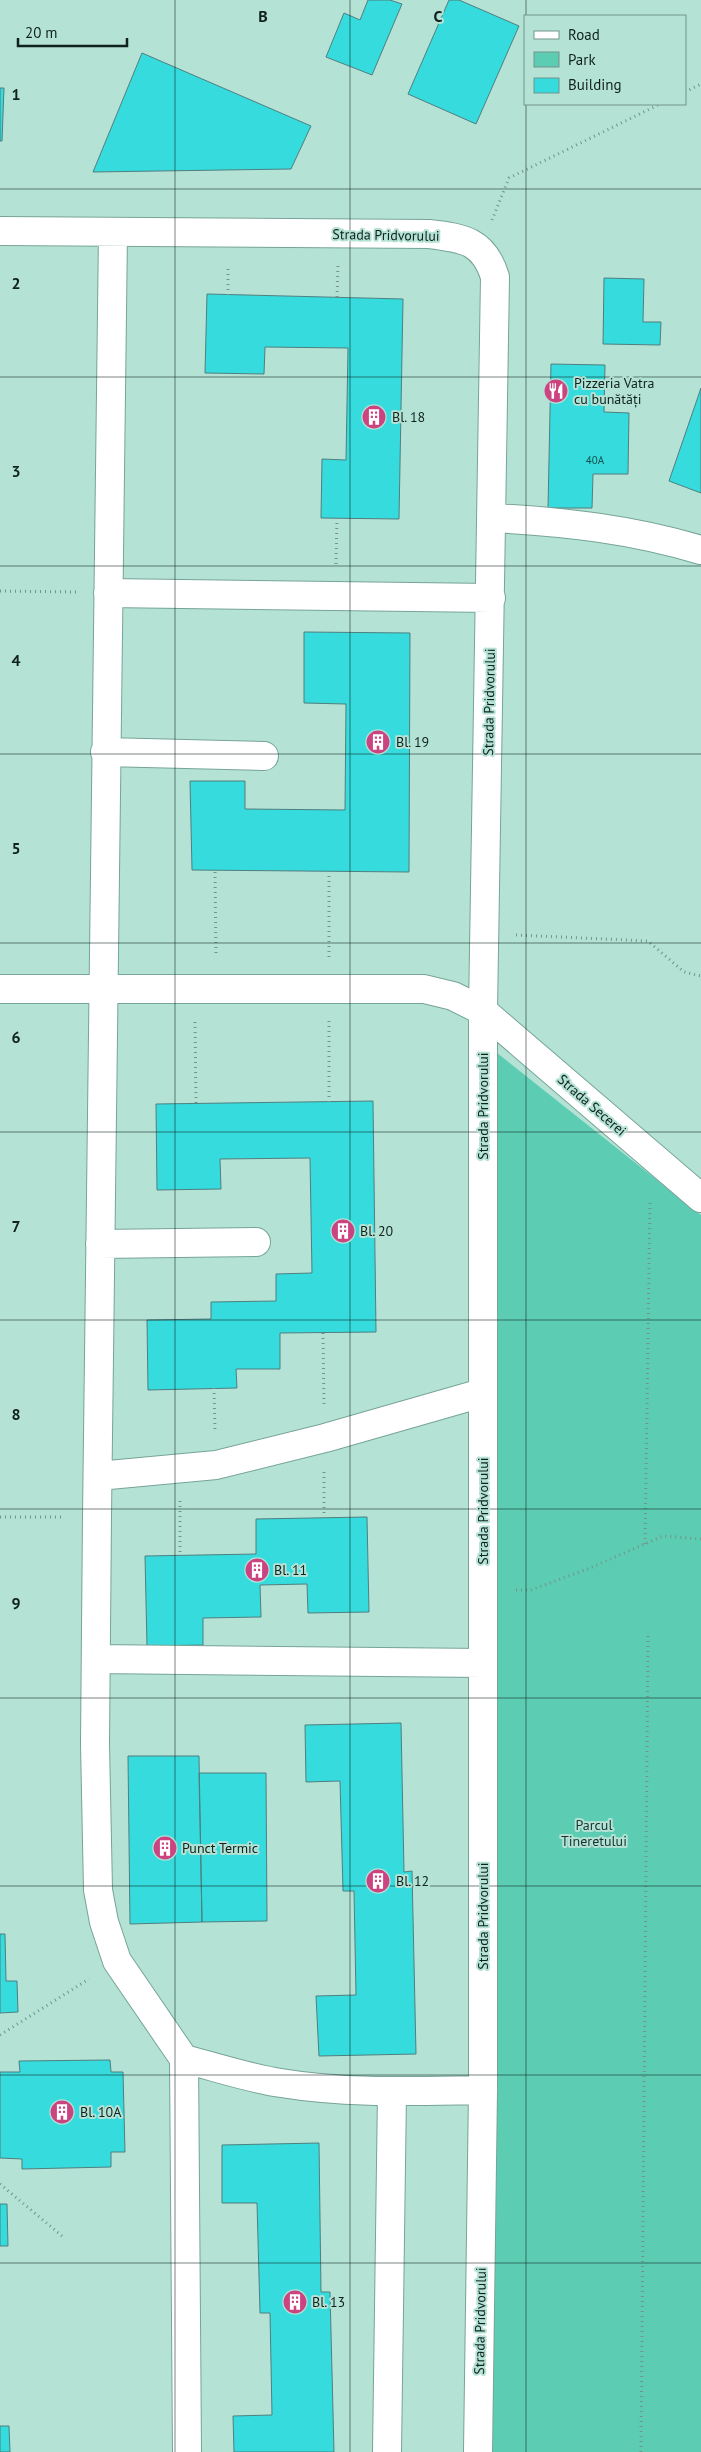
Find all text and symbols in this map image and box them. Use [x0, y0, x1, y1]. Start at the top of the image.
text: B [258, 6, 268, 26]
text: C [434, 6, 443, 26]
scale bar [18, 15, 126, 47]
legend [524, 15, 686, 105]
text: 20 m [25, 23, 58, 42]
text: Road [568, 25, 600, 44]
text: Park [568, 50, 596, 69]
text: Building [568, 75, 622, 94]
text: 1 [11, 84, 21, 104]
street label: Strada Pridvorului [332, 225, 440, 245]
text: 2 [11, 273, 21, 293]
place label: Pizzeria Vatra cu bunătăți [574, 374, 654, 408]
restaurant icon: Pizzeria Vatra cu bunătăți [543, 378, 569, 404]
building icon: Bl. 18 [361, 404, 387, 430]
place label: Bl. 18 [392, 408, 425, 426]
house number: 40A [586, 453, 605, 467]
text: 3 [11, 461, 21, 481]
street label: Strada Pridvorului [479, 648, 499, 756]
text: 4 [11, 650, 21, 670]
building icon: Bl. 19 [365, 729, 391, 755]
place label: Bl. 19 [396, 733, 429, 751]
text: 5 [11, 838, 21, 858]
text: 6 [11, 1027, 21, 1047]
street label: Strada Pridvorului [474, 1052, 492, 1160]
street label: Strada Secerei [554, 1070, 630, 1140]
text: 7 [11, 1216, 21, 1236]
building icon: Bl. 20 [330, 1218, 356, 1244]
place label: Bl. 20 [360, 1222, 394, 1240]
text: 8 [11, 1404, 21, 1424]
street label: Strada Pridvorului [474, 1457, 492, 1565]
building icon: Bl. 11 [244, 1557, 270, 1583]
place label: Bl. 11 [274, 1561, 307, 1579]
text: 9 [11, 1593, 21, 1613]
park label: Parcul Tineretului [561, 1816, 627, 1850]
building icon: Punct Termic [152, 1835, 178, 1861]
place label: Punct Termic [182, 1839, 258, 1857]
street label: Strada Pridvorului [474, 1862, 492, 1970]
building icon: Bl. 12 [365, 1868, 391, 1894]
place label: Bl. 12 [396, 1872, 429, 1890]
building icon: Bl. 10A [49, 2099, 75, 2125]
place label: Bl. 10A [80, 2103, 122, 2121]
street label: Strada Pridvorului [470, 2267, 490, 2375]
building icon: Bl. 13 [282, 2289, 308, 2315]
place label: Bl. 13 [312, 2293, 345, 2311]

